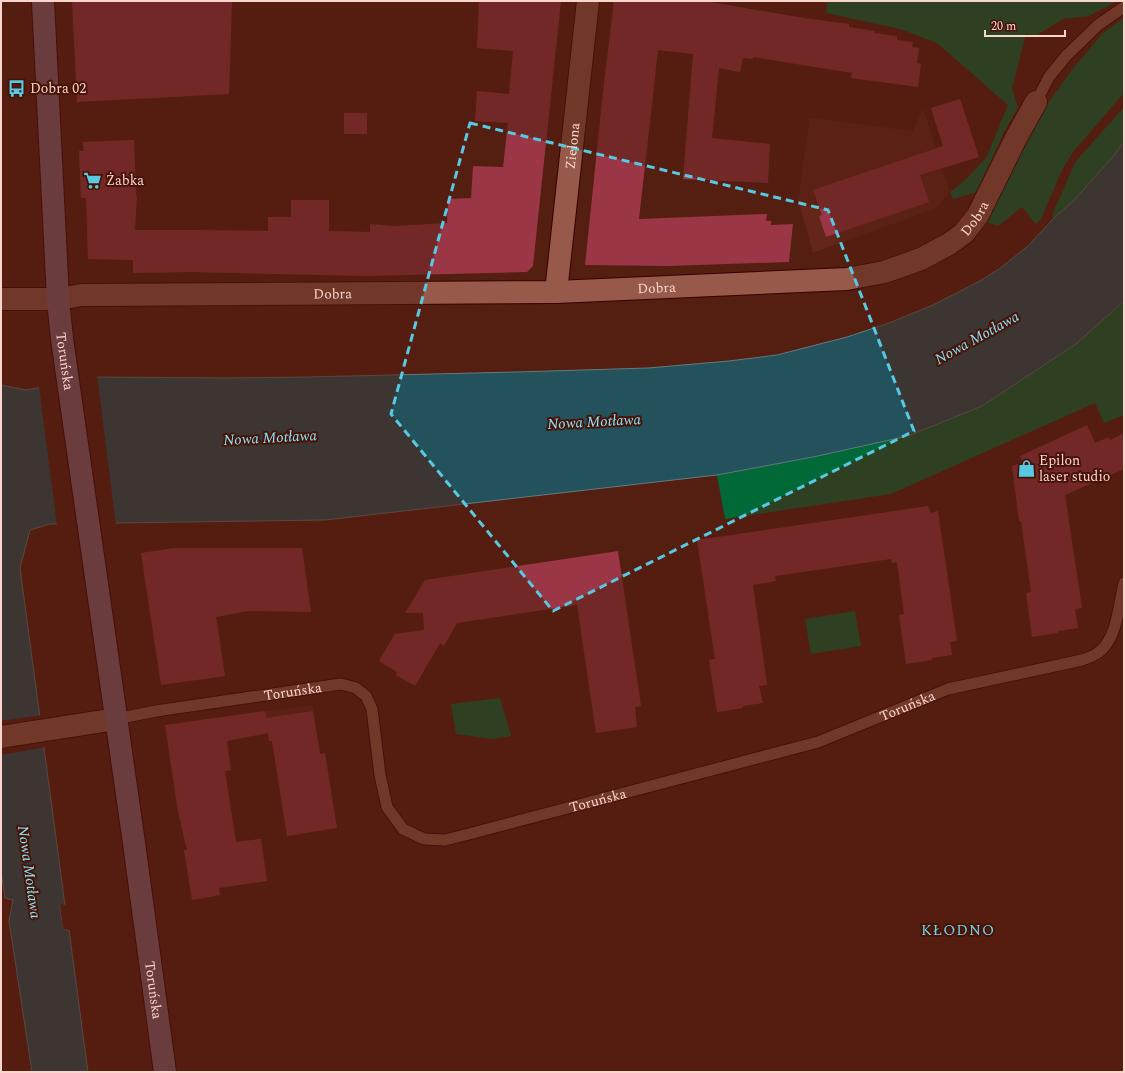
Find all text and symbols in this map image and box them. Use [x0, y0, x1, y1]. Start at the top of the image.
scale bar [985, 12, 1065, 38]
text: 20 m [991, 17, 1016, 36]
bus stop icon: Dobra 02 [7, 78, 27, 98]
place label: Dobra 02 [30, 78, 86, 99]
street label: Zielona [559, 121, 585, 170]
supermarket icon: Żabka [83, 170, 103, 190]
place label: Żabka [106, 170, 144, 191]
street label: Dobra [955, 197, 994, 240]
street label: Dobra [637, 276, 677, 299]
street label: Dobra [313, 283, 352, 304]
water label: Nowa Motława [930, 305, 1024, 371]
street label: Toruńska [51, 331, 80, 392]
water label: Nowa Motława [547, 408, 642, 436]
water label: Nowa Motława [223, 424, 318, 452]
place label: Epilon laser studio [1039, 450, 1110, 487]
shop icon: Epilon laser studio [1016, 458, 1036, 478]
street label: Toruńska [262, 676, 323, 706]
street label: Toruńska [876, 685, 938, 726]
street label: Toruńska [567, 782, 629, 818]
water label: Nowa Motława [11, 824, 47, 920]
district label: KŁODNO [921, 919, 995, 942]
street label: Toruńska [140, 960, 168, 1020]

